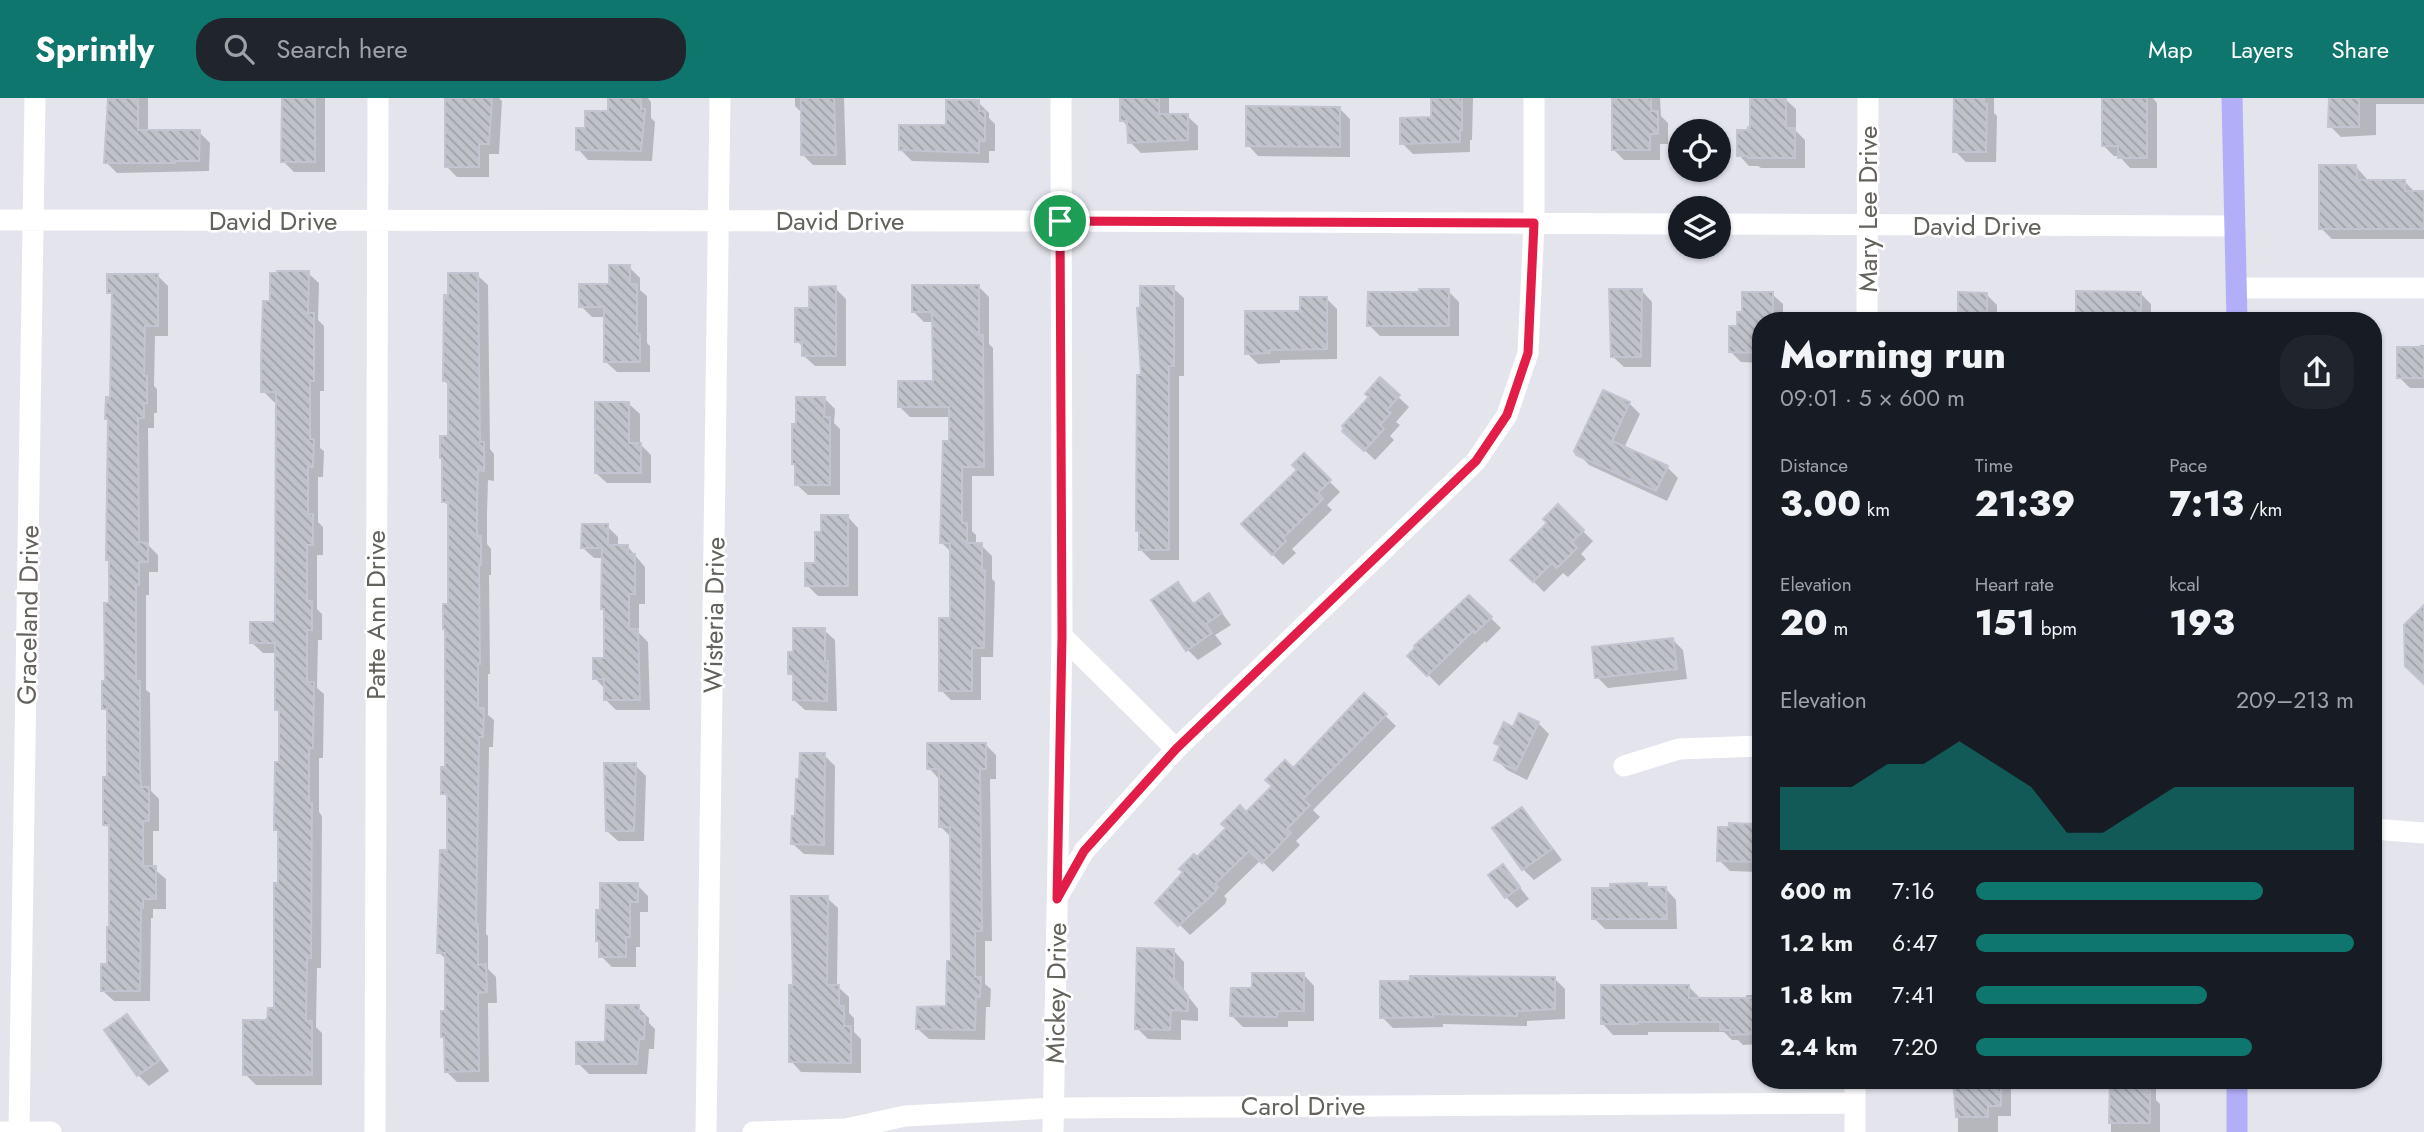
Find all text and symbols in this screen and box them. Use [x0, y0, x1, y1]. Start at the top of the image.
search box [196, 18, 686, 81]
text: Sprintly [35, 26, 154, 73]
icon: search [220, 30, 258, 68]
text: Search here [276, 30, 408, 68]
text: Map [2148, 32, 2193, 67]
text: Layers [2231, 32, 2293, 67]
text: Share [2331, 32, 2389, 67]
map controls [1668, 119, 1731, 259]
button: locate [1668, 119, 1731, 182]
street label: Mary Lee Drive [1849, 126, 1887, 292]
pin [1030, 191, 1090, 251]
button: layers [1668, 196, 1731, 259]
street label: David Drive [209, 202, 337, 240]
street label: David Drive [776, 202, 904, 240]
icon: arrive [1041, 202, 1079, 240]
street label: David Drive [1913, 207, 2041, 245]
text: Morning run [1780, 327, 2006, 382]
button: share [2280, 335, 2354, 409]
text: 09:01 · 5 × 600 m [1780, 381, 1965, 415]
text: Distance [1780, 452, 1848, 479]
text: Time [1975, 452, 2013, 479]
text: Pace [2169, 452, 2207, 479]
text: 3.00 [1780, 479, 1861, 529]
text: 21:39 [1975, 479, 2075, 529]
text: 7:13 [2169, 479, 2244, 529]
text: km [1861, 496, 1890, 523]
text: /km [2244, 496, 2282, 523]
street label: Graceland Drive [7, 525, 49, 705]
street label: Patte Ann Drive [357, 530, 395, 700]
street label: Wisteria Drive [694, 536, 734, 694]
text: Elevation [1780, 571, 1852, 598]
text: Heart rate [1975, 571, 2054, 598]
text: kcal [2169, 571, 2200, 598]
text: 20 [1780, 598, 1828, 648]
text: 151 [1975, 598, 2035, 648]
text: 193 [2169, 598, 2235, 648]
text: m [1828, 615, 1848, 642]
text: bpm [2035, 615, 2077, 642]
text: Elevation [1780, 683, 1867, 717]
text: 209–213 m [2236, 683, 2354, 717]
text: 600 m [1780, 874, 1852, 908]
text: 7:16 [1892, 874, 1935, 908]
street label: Mickey Drive [1036, 922, 1076, 1064]
text: 1.2 km [1780, 926, 1853, 960]
text: 6:47 [1892, 926, 1938, 960]
text: 1.8 km [1780, 978, 1853, 1012]
text: 7:41 [1892, 978, 1935, 1012]
text: 2.4 km [1780, 1030, 1858, 1064]
text: 7:20 [1892, 1030, 1938, 1064]
street label: Carol Drive [1241, 1087, 1365, 1125]

